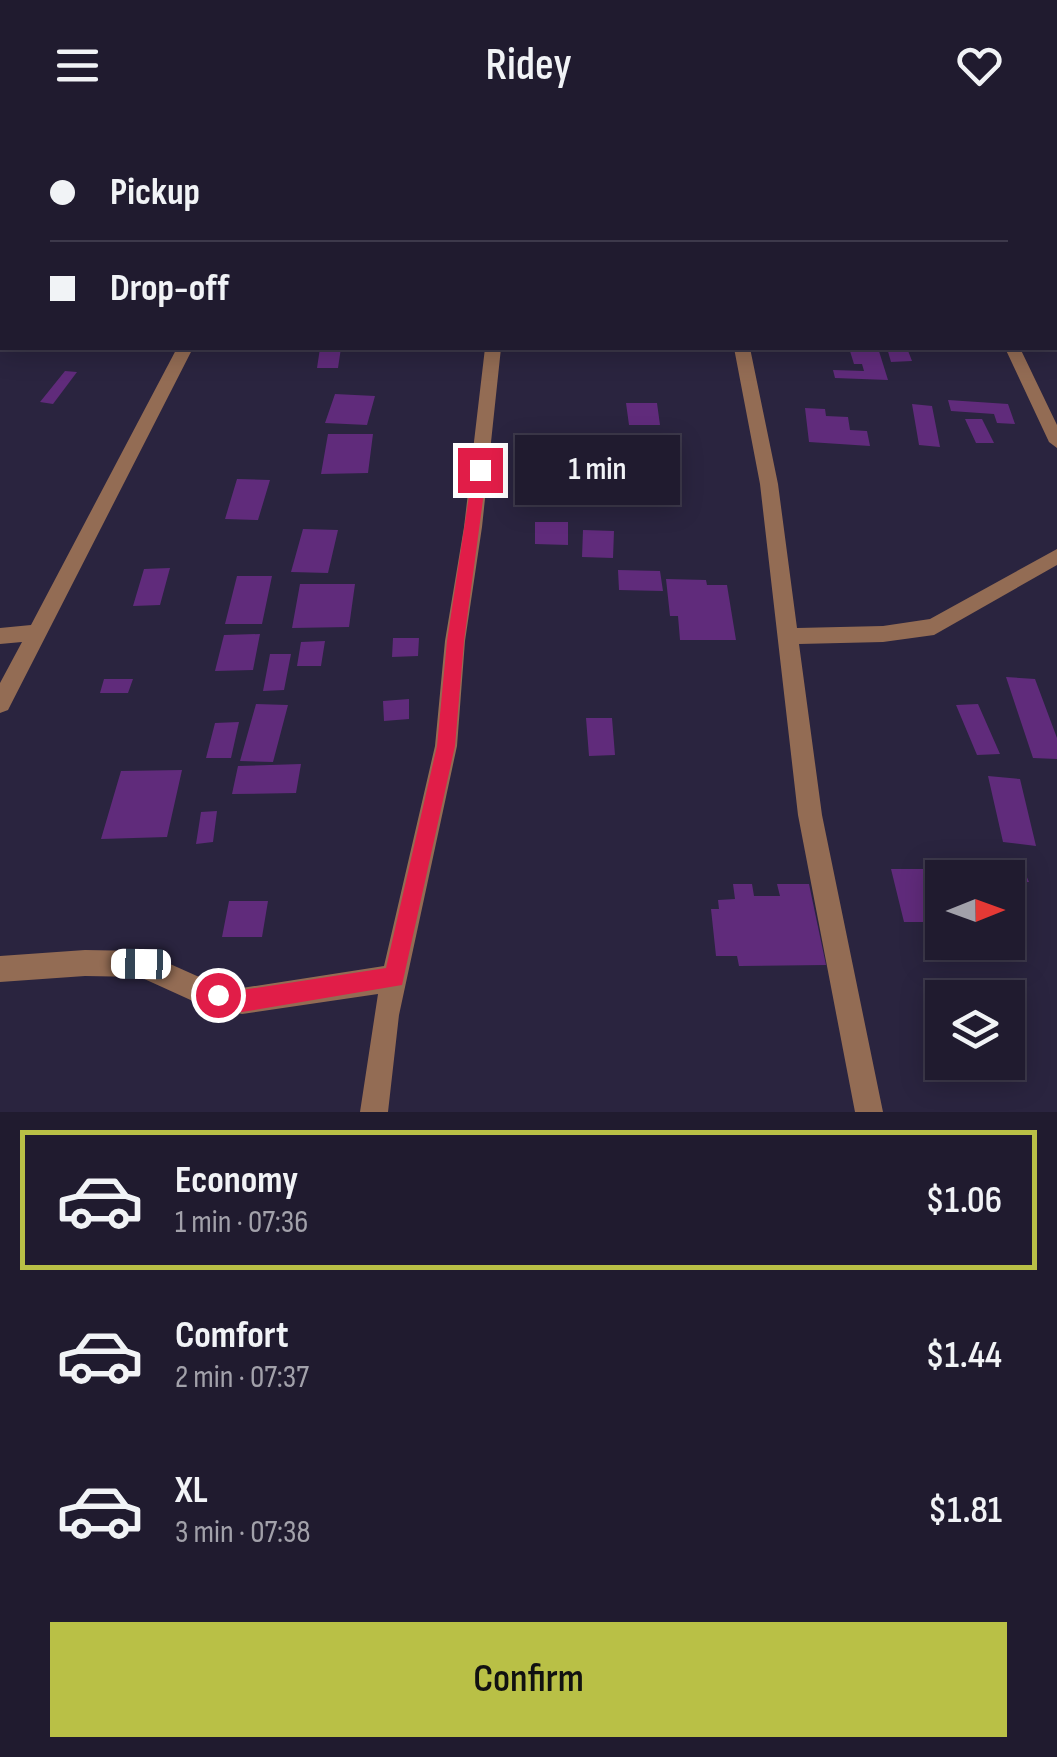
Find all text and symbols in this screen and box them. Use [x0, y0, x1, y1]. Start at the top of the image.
icon: menu [50, 38, 105, 93]
text: Ridey [485, 38, 572, 93]
icon: heart [952, 38, 1007, 93]
text: Pickup [110, 170, 200, 215]
text: Drop-off [110, 266, 229, 311]
callout: 1 min [515, 435, 680, 505]
route end [458, 448, 503, 493]
text: 1 min [568, 450, 627, 489]
north arrow [925, 860, 1025, 960]
map controls [925, 860, 1025, 1080]
car [111, 948, 171, 980]
route start [196, 973, 241, 1018]
button: layers [925, 980, 1025, 1080]
icon: car [55, 1155, 145, 1245]
text: Economy [175, 1158, 298, 1203]
text: $1.06 [926, 1178, 1002, 1223]
text: 1 min · 07:36 [175, 1203, 308, 1242]
icon: car [55, 1310, 145, 1400]
text: Comfort [175, 1313, 289, 1358]
text: $1.44 [925, 1333, 1002, 1378]
text: 2 min · 07:37 [175, 1358, 309, 1397]
icon: car [55, 1465, 145, 1555]
text: XL [175, 1468, 208, 1513]
text: $1.81 [928, 1488, 1002, 1533]
text: 3 min · 07:38 [175, 1513, 311, 1552]
button: Confirm [50, 1622, 1007, 1737]

